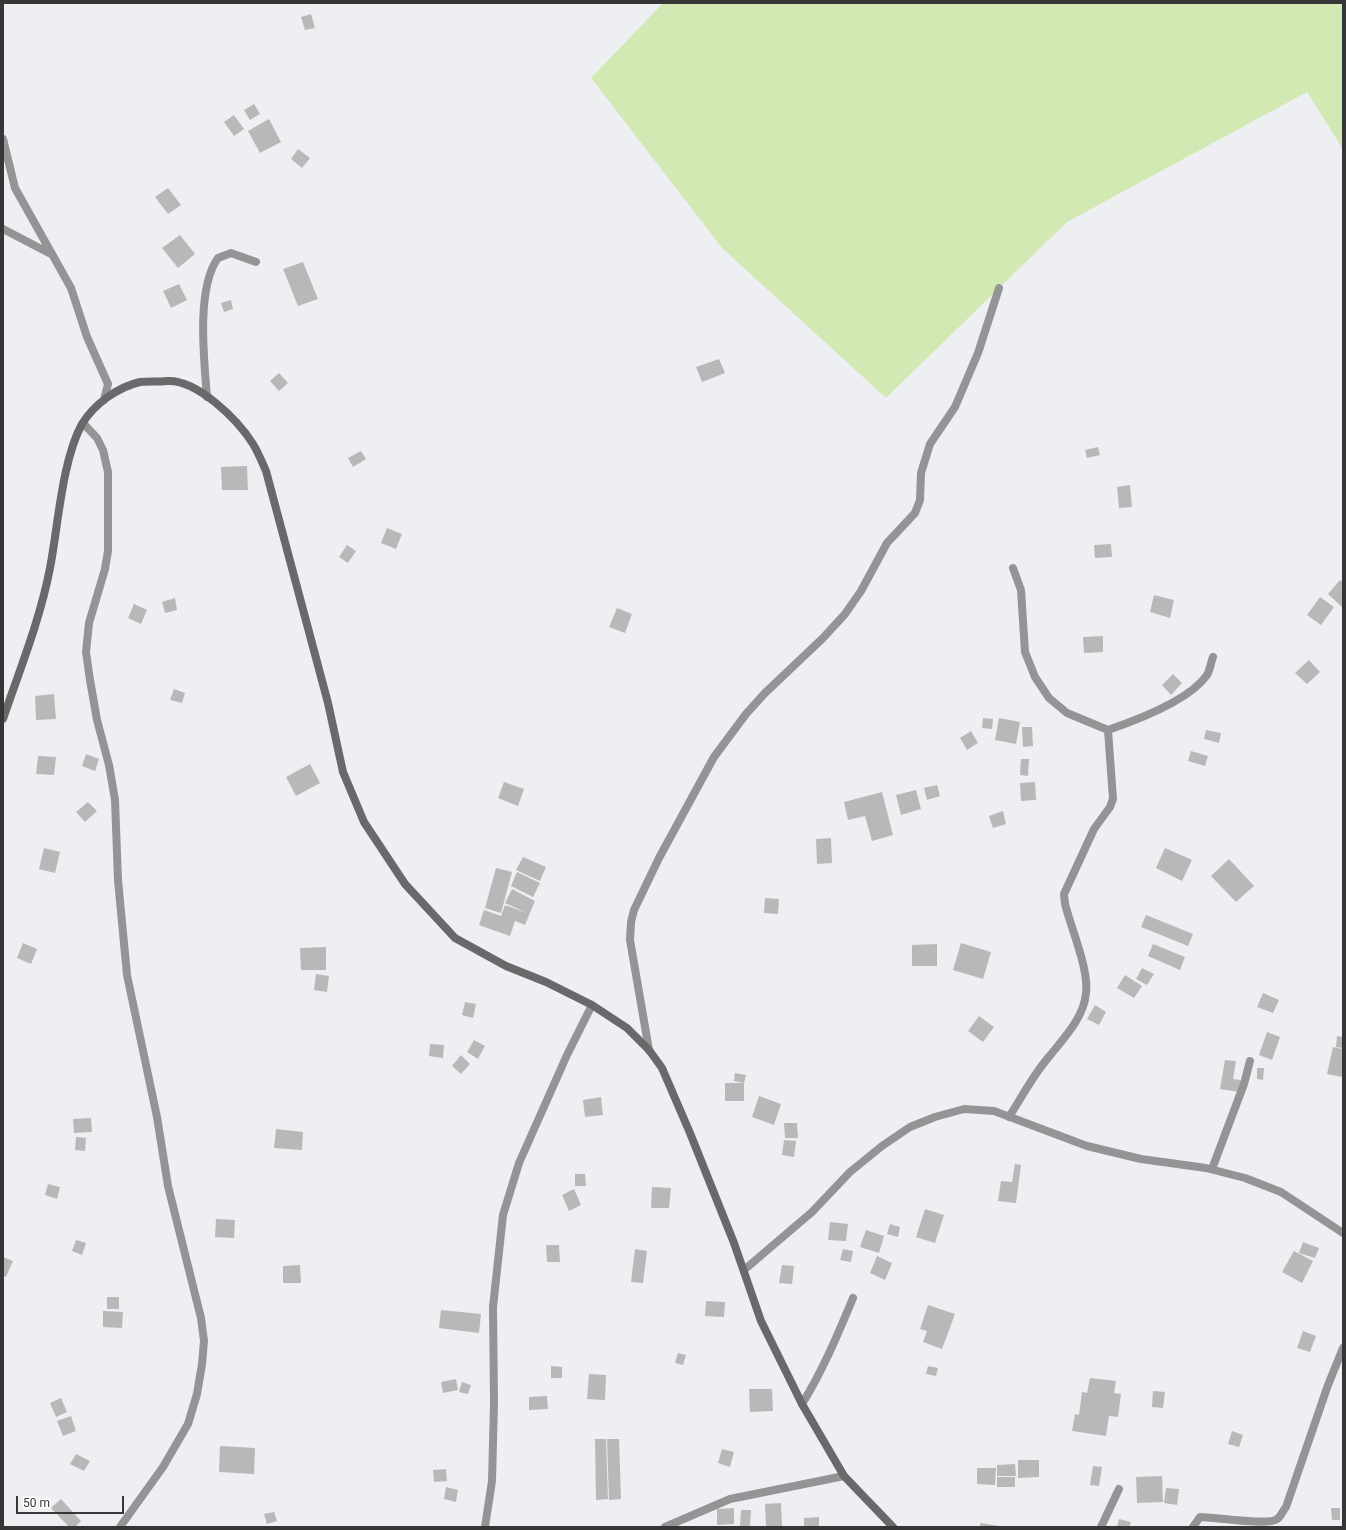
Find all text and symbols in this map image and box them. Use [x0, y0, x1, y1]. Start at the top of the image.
scale bar [18, 1488, 126, 1514]
text: 50 m [23, 1496, 50, 1510]

